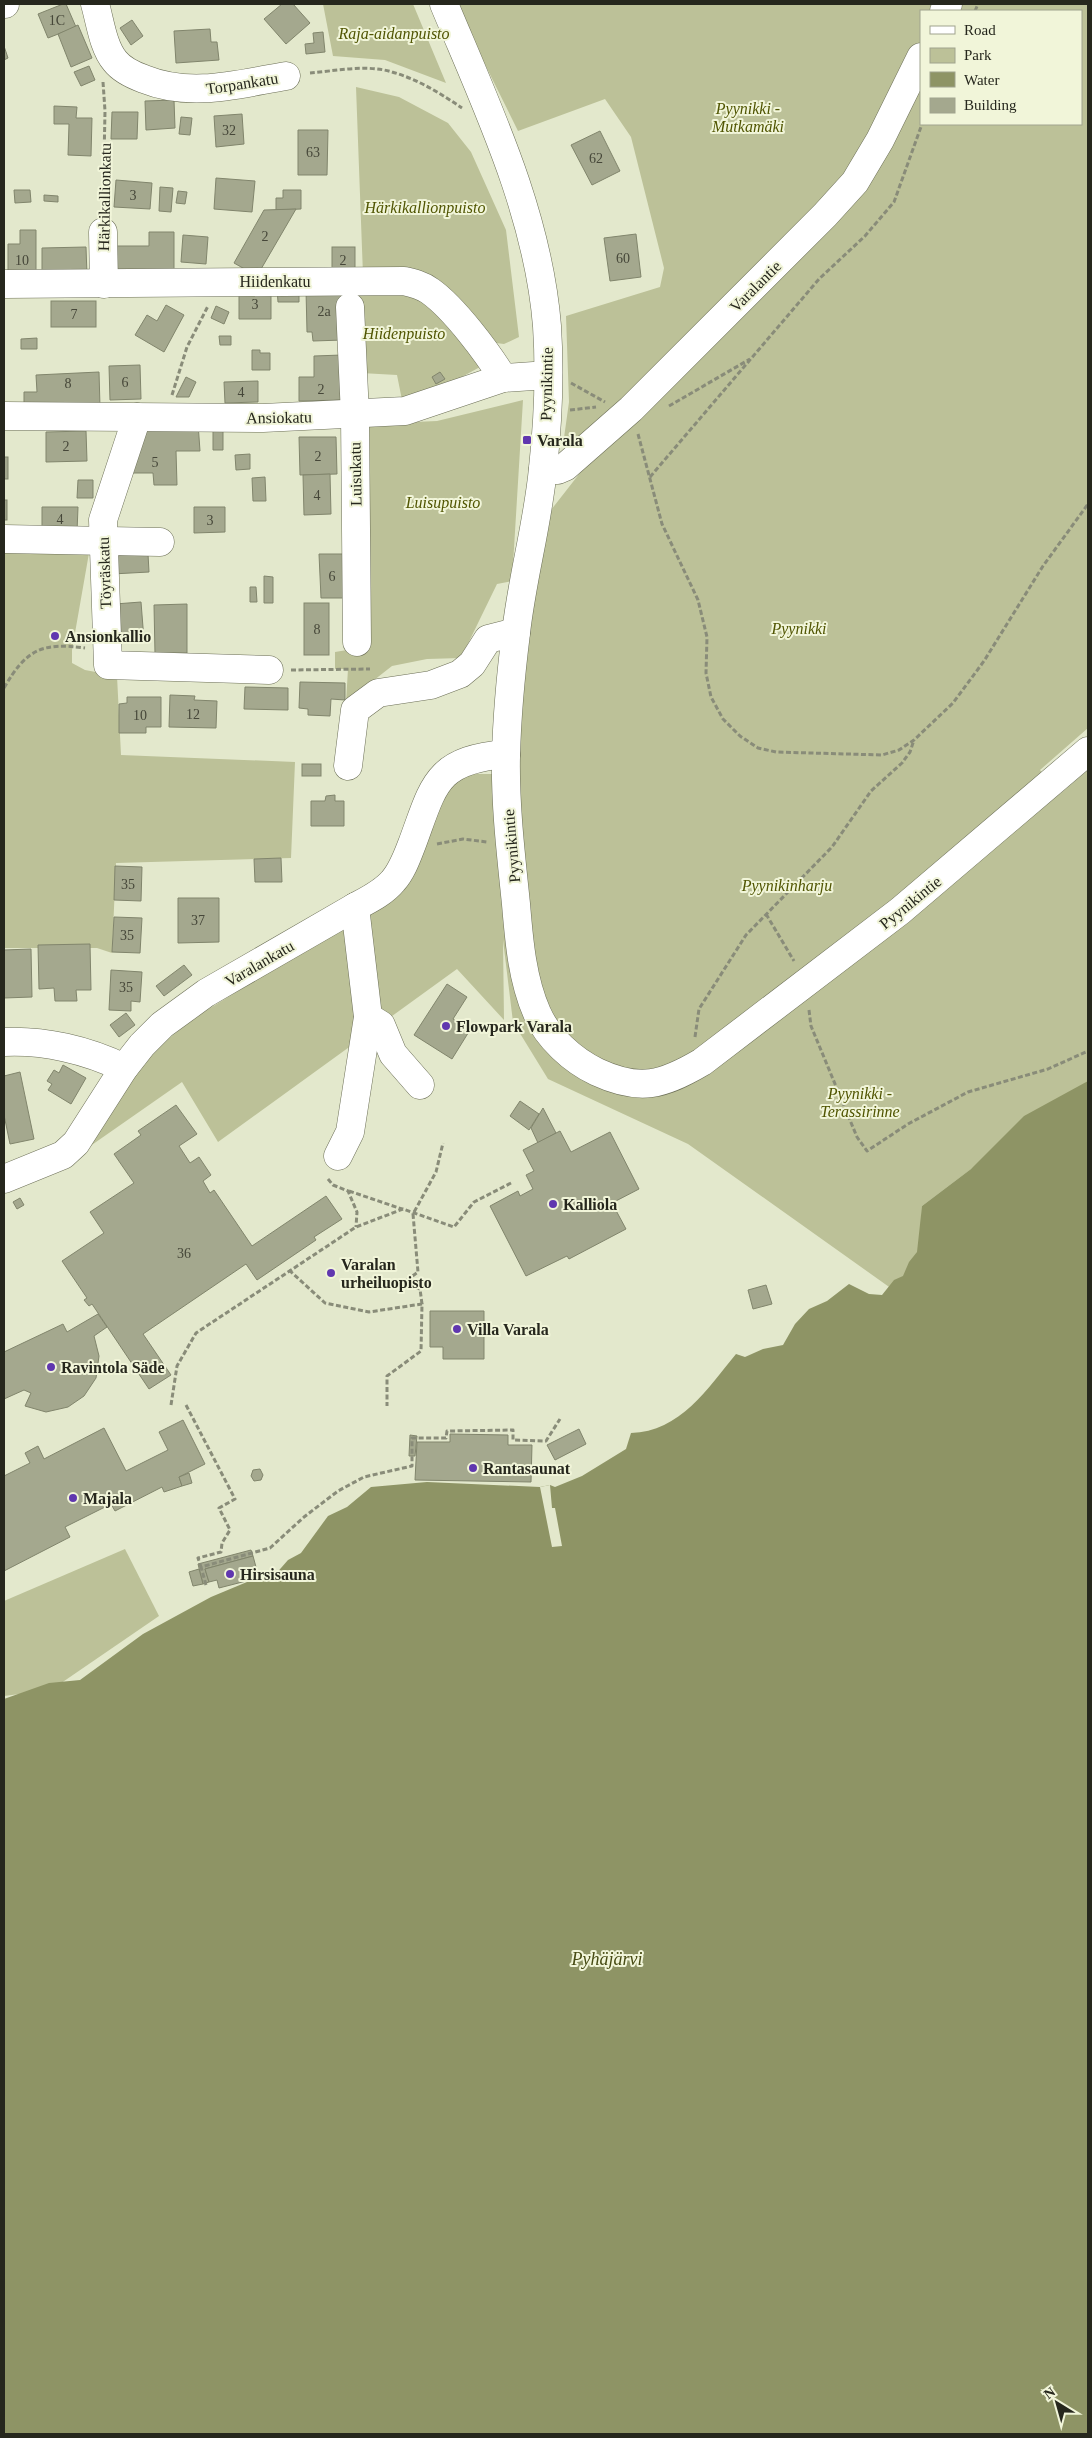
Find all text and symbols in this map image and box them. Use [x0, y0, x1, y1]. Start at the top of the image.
legend [920, 10, 1082, 125]
house number: 1C [49, 13, 65, 28]
text: Road [964, 22, 996, 38]
park label: Raja-aidanpuisto [337, 25, 450, 43]
text: Park [964, 47, 992, 63]
street label: Torpankatu [205, 69, 279, 99]
text: Water [964, 72, 999, 88]
text: Building [964, 97, 1017, 113]
park label: Pyynikki - Mutkamäki [711, 100, 784, 135]
house number: 32 [222, 123, 236, 138]
street label: Härkikallionkatu [95, 143, 114, 251]
house number: 63 [306, 145, 320, 160]
house number: 62 [589, 151, 603, 166]
house number: 3 [130, 188, 137, 203]
park label: Härkikallionpuisto [364, 199, 485, 217]
house number: 2 [262, 229, 269, 244]
house number: 60 [616, 251, 630, 266]
house number: 10 [15, 253, 29, 268]
house number: 2 [340, 253, 347, 268]
street label: Varalantie [726, 257, 784, 315]
street label: Hiidenkatu [239, 273, 311, 290]
house number: 3 [252, 297, 259, 312]
house number: 2a [317, 304, 331, 319]
house number: 7 [71, 307, 78, 322]
park label: Hiidenpuisto [362, 325, 445, 343]
street label: Pyynikintie [537, 347, 557, 421]
house number: 6 [122, 375, 129, 390]
house number: 8 [65, 376, 72, 391]
house number: 2 [318, 382, 325, 397]
house number: 4 [238, 385, 245, 400]
street label: Ansiokatu [246, 408, 312, 427]
place label: Varala [537, 432, 583, 449]
marker: Varala [521, 434, 533, 446]
house number: 2 [63, 439, 70, 454]
street label: Luisukatu [346, 442, 365, 506]
house number: 2 [315, 449, 322, 464]
house number: 5 [152, 455, 159, 470]
house number: 4 [314, 488, 321, 503]
park label: Luisupuisto [405, 494, 480, 512]
house number: 4 [57, 512, 64, 527]
house number: 3 [207, 513, 214, 528]
street label: Töyräskatu [95, 537, 115, 609]
house number: 6 [329, 569, 336, 584]
park label: Pyynikki [770, 620, 827, 638]
house number: 8 [314, 622, 321, 637]
place label: Ansionkallio [65, 628, 151, 645]
marker: Ansionkallio [49, 630, 61, 642]
house number: 12 [186, 707, 200, 722]
house number: 10 [133, 708, 147, 723]
street label: Pyynikintie [500, 808, 524, 883]
street label: Pyynikintie [876, 873, 945, 933]
house number: 35 [121, 877, 135, 892]
park label: Pyynikinharju [741, 877, 832, 895]
house number: 37 [191, 913, 205, 928]
house number: 35 [120, 928, 134, 943]
street label: Varalankatu [222, 937, 297, 990]
house number: 35 [119, 980, 133, 995]
place label: Flowpark Varala [456, 1018, 572, 1036]
marker: Flowpark Varala [440, 1020, 452, 1032]
park label: Pyynikki - Terassirinne [820, 1085, 900, 1120]
place label: Kalliola [563, 1196, 617, 1213]
marker: Kalliola [547, 1198, 559, 1210]
house number: 36 [177, 1246, 191, 1261]
place label: Varalan urheiluopisto [341, 1256, 432, 1292]
marker: Varalan urheiluopisto [325, 1267, 337, 1279]
place label: Villa Varala [467, 1321, 549, 1338]
marker: Villa Varala [451, 1323, 463, 1335]
place label: Ravintola Säde [61, 1359, 165, 1376]
marker: Ravintola Säde [45, 1361, 57, 1373]
place label: Rantasaunat [483, 1460, 571, 1477]
marker: Rantasaunat [467, 1462, 479, 1474]
place label: Majala [83, 1490, 132, 1508]
marker: Majala [67, 1492, 79, 1504]
place label: Hirsisauna [240, 1566, 315, 1583]
marker: Hirsisauna [224, 1568, 236, 1580]
water label: Pyhäjärvi [571, 1949, 642, 1969]
north arrow [1032, 2378, 1082, 2428]
text: N [1041, 2384, 1058, 2402]

